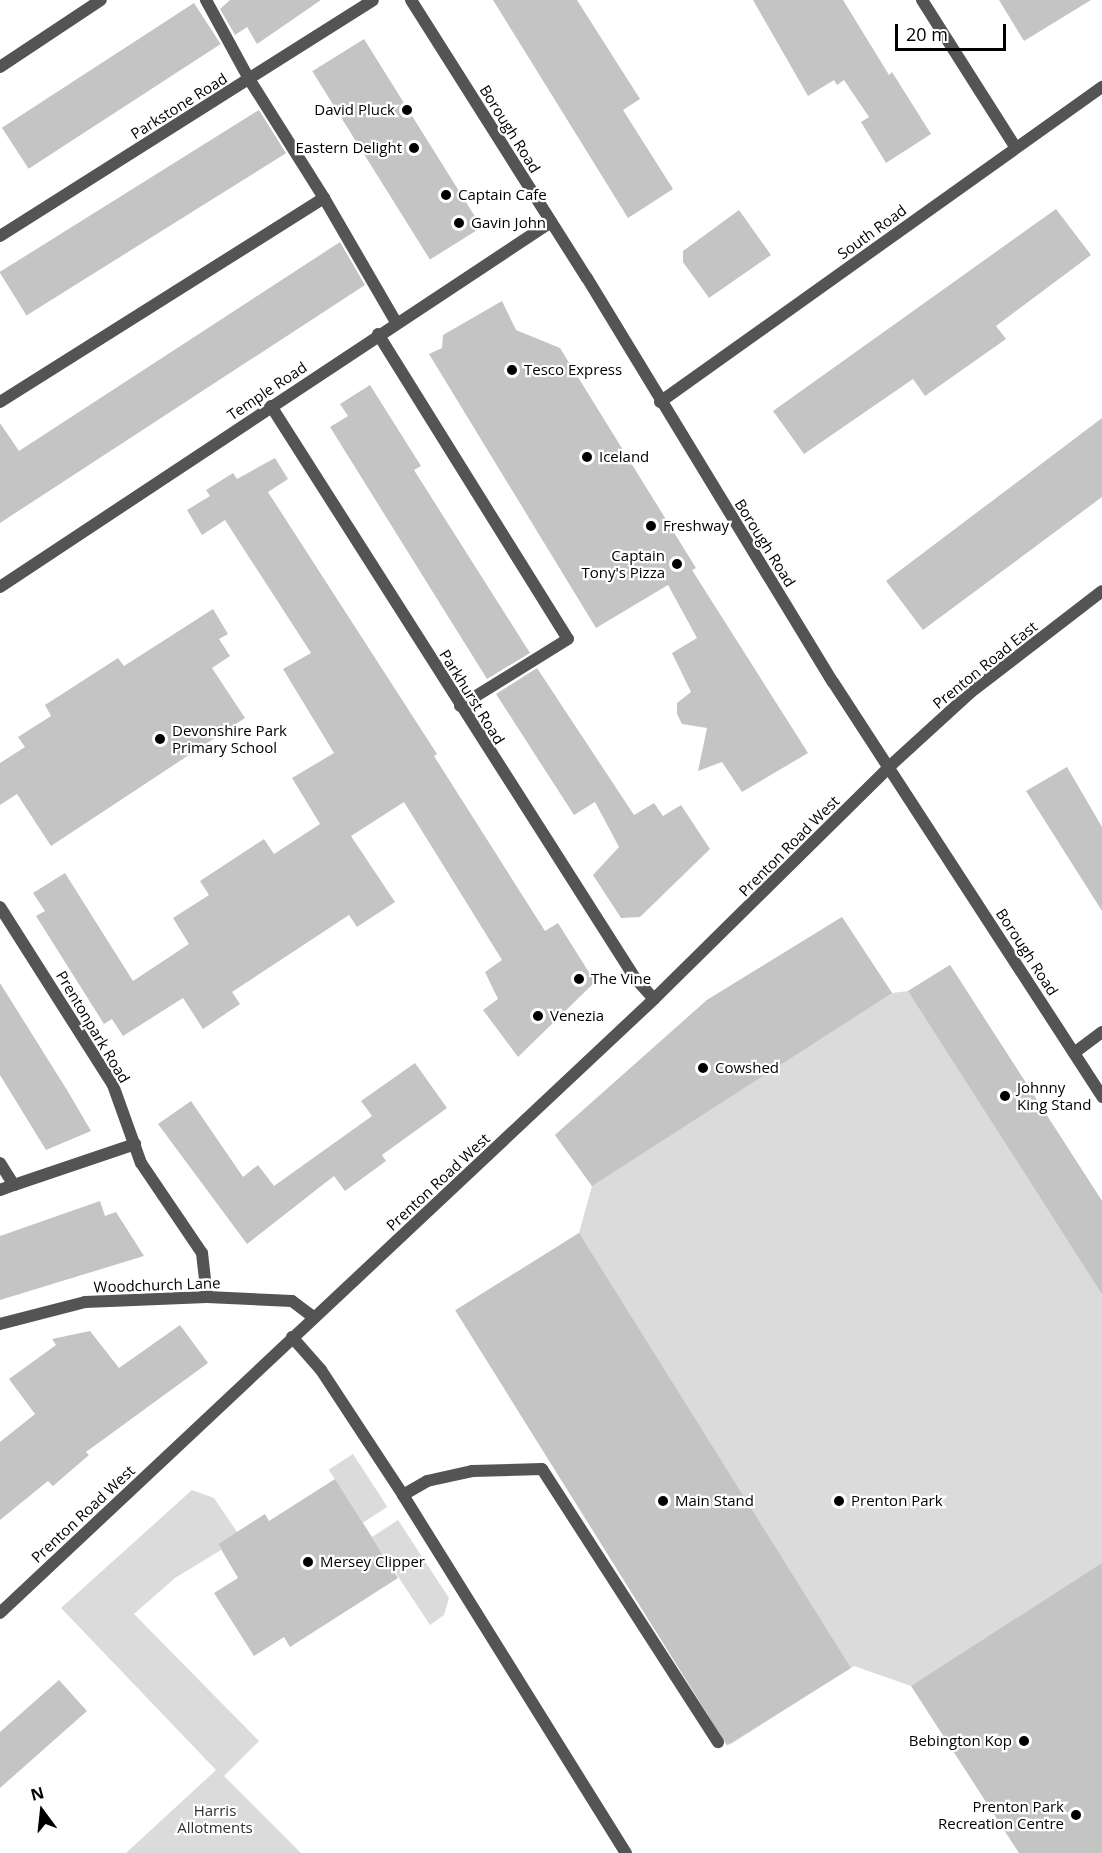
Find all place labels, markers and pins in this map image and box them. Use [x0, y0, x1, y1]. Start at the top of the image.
place label: David Pluck [314, 101, 395, 119]
marker: David Pluck [400, 103, 414, 117]
place label: Eastern Delight [296, 139, 402, 157]
marker: Eastern Delight [407, 141, 421, 155]
place label: Captain Cafe [458, 186, 547, 204]
marker: Captain Cafe [439, 188, 453, 202]
place label: Gavin John [471, 214, 546, 232]
marker: Gavin John [452, 216, 466, 230]
place label: Tesco Express [524, 361, 622, 379]
marker: Tesco Express [505, 363, 519, 377]
place label: Iceland [599, 448, 649, 466]
marker: Iceland [580, 450, 594, 464]
place label: Freshway [663, 517, 729, 535]
marker: Freshway [644, 519, 658, 533]
place label: Captain Tony's Pizza [581, 546, 665, 581]
marker: Captain Tony's Pizza [670, 557, 684, 571]
place label: Devonshire Park Primary School [172, 721, 287, 756]
marker: Devonshire Park Primary School [153, 732, 167, 746]
place label: The Vine [591, 970, 651, 988]
marker: The Vine [572, 972, 586, 986]
place label: Venezia [550, 1007, 604, 1025]
marker: Venezia [531, 1009, 545, 1023]
place label: Cowshed [715, 1059, 779, 1077]
marker: Cowshed [696, 1061, 710, 1075]
place label: Johnny King Stand [1017, 1078, 1091, 1113]
marker: Johnny King Stand [998, 1089, 1012, 1103]
place label: Main Stand [675, 1492, 754, 1510]
place label: Prenton Park [851, 1492, 943, 1510]
marker: Main Stand [656, 1494, 670, 1508]
marker: Prenton Park [832, 1494, 846, 1508]
place label: Mersey Clipper [320, 1553, 425, 1571]
marker: Mersey Clipper [301, 1555, 315, 1569]
place label: Bebington Kop [909, 1732, 1012, 1750]
marker: Bebington Kop [1017, 1734, 1031, 1748]
place label: Prenton Park Recreation Centre [938, 1797, 1064, 1832]
marker: Prenton Park Recreation Centre [1069, 1808, 1083, 1822]

